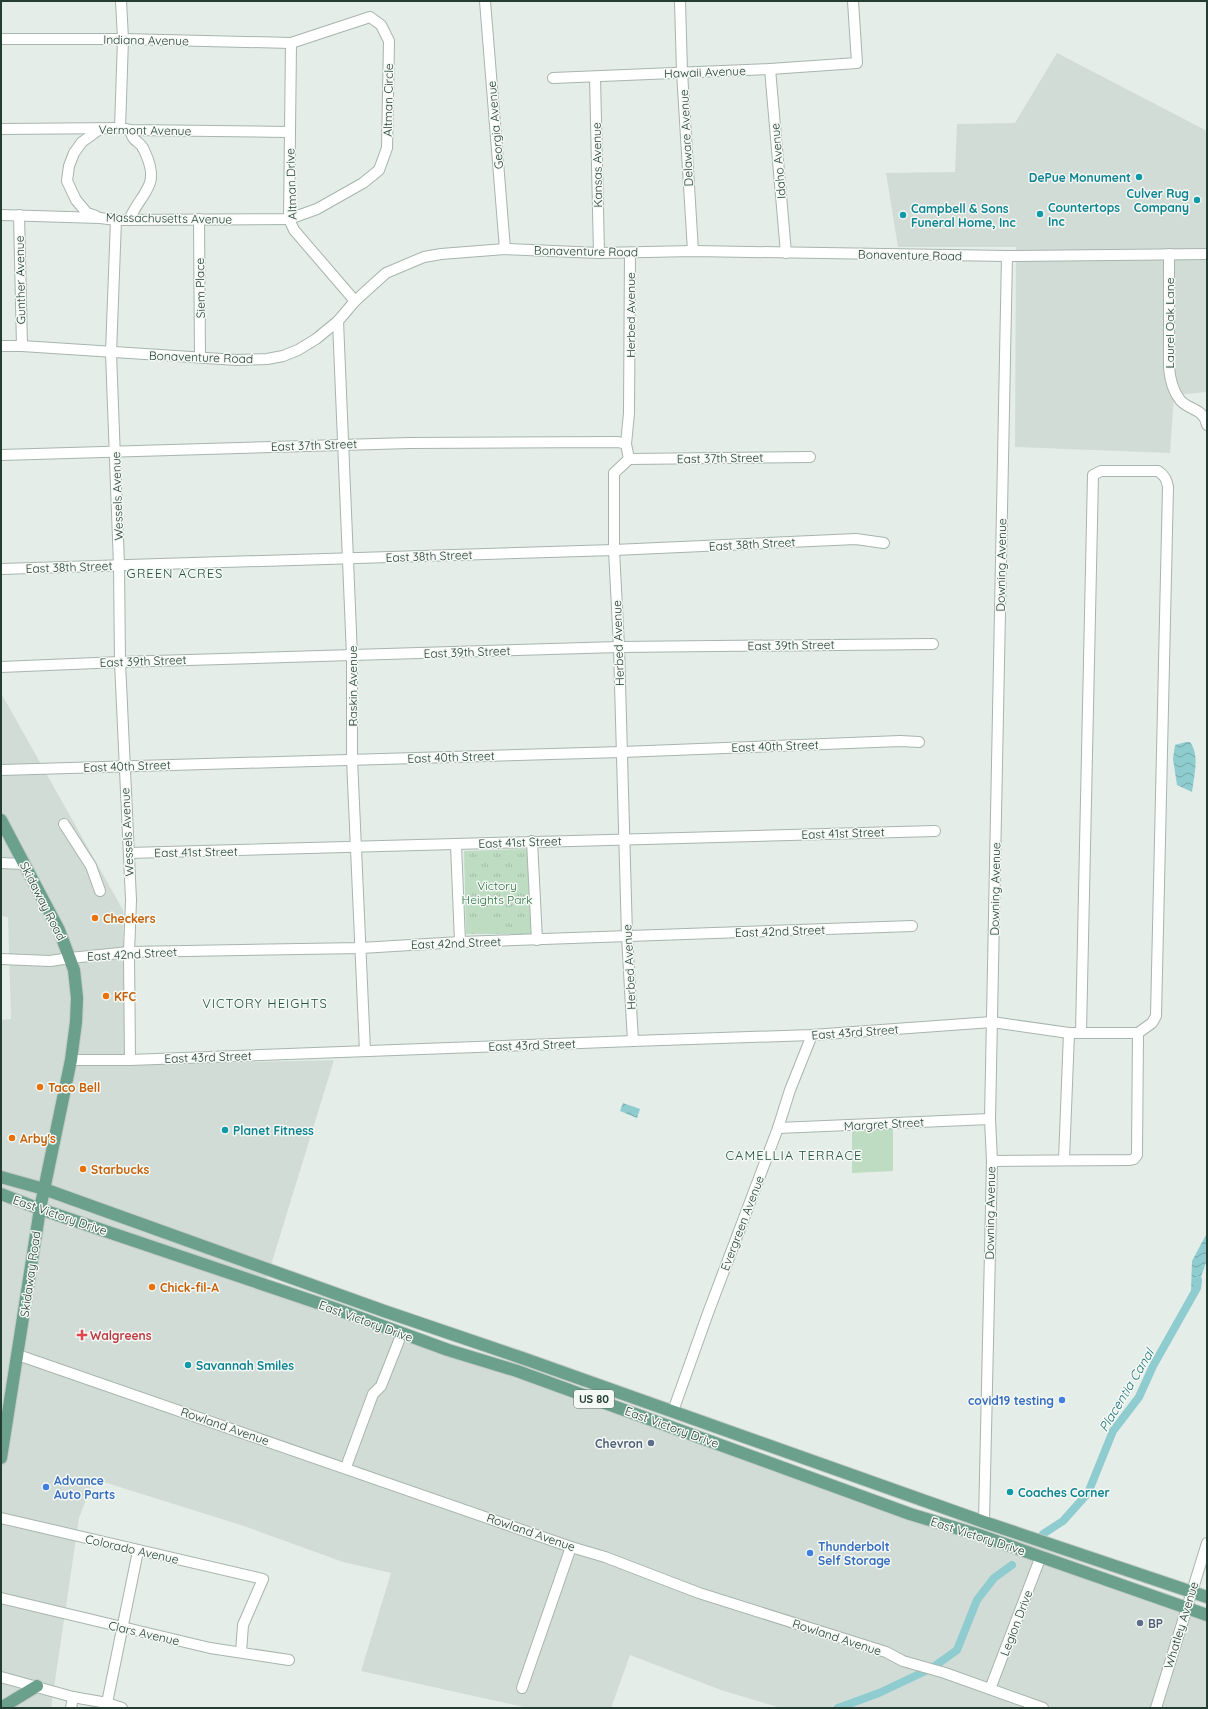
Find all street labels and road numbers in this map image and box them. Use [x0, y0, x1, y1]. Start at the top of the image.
street label: Indiana Avenue [103, 32, 189, 48]
street label: Altman Circle [380, 63, 396, 137]
street label: Hawaii Avenue [664, 63, 746, 81]
street label: Georgia Avenue [484, 80, 506, 170]
street label: Delaware Avenue [676, 89, 696, 187]
street label: Vermont Avenue [99, 122, 192, 138]
street label: Kansas Avenue [589, 122, 605, 208]
street label: Idaho Avenue [767, 122, 789, 199]
street label: Altman Drive [282, 148, 300, 220]
street label: Massachusetts Avenue [106, 209, 233, 227]
street label: Gunther Avenue [12, 235, 28, 324]
street label: Bonaventure Road [534, 243, 638, 259]
street label: Bonaventure Road [858, 247, 962, 263]
street label: Siem Place [192, 257, 208, 318]
street label: Herbed Avenue [623, 272, 638, 358]
street label: Laurel Oak Lane [1162, 277, 1177, 369]
street label: Bonaventure Road [149, 348, 253, 366]
street label: East 37th Street [271, 436, 357, 454]
street label: East 37th Street [677, 450, 763, 466]
street label: Wessels Avenue [108, 451, 126, 541]
street label: Downing Avenue [993, 518, 1009, 612]
street label: East 38th Street [708, 534, 796, 554]
street label: East 38th Street [385, 547, 473, 565]
street label: East 38th Street [25, 558, 113, 576]
street label: Herbed Avenue [609, 600, 627, 686]
street label: East 39th Street [747, 637, 835, 653]
street label: East 39th Street [423, 643, 511, 661]
street label: Raskin Avenue [345, 645, 360, 727]
street label: East 39th Street [99, 652, 187, 670]
street label: East 40th Street [731, 737, 819, 755]
street label: East 40th Street [407, 748, 495, 766]
street label: East 40th Street [83, 757, 171, 775]
street label: Wessels Avenue [117, 787, 137, 877]
street label: East 41st Street [801, 824, 885, 842]
street label: East 41st Street [478, 833, 562, 851]
street label: Downing Avenue [987, 842, 1003, 936]
street label: East 41st Street [154, 844, 238, 860]
street label: Skidaway Road [17, 859, 69, 943]
street label: East 42nd Street [735, 922, 825, 940]
street label: Herbed Avenue [619, 924, 639, 1010]
street label: East 42nd Street [411, 934, 501, 952]
street label: East 42nd Street [87, 944, 177, 964]
street label: East 43rd Street [811, 1021, 899, 1043]
street label: East 43rd Street [488, 1036, 576, 1054]
street label: East 43rd Street [164, 1048, 252, 1066]
street label: Margret Street [843, 1114, 925, 1134]
street label: Downing Avenue [982, 1166, 998, 1260]
street label: Evergreen Avenue [717, 1173, 767, 1273]
street label: East Victory Drive [11, 1192, 109, 1238]
street label: Skidaway Road [17, 1230, 43, 1318]
street label: East Victory Drive [317, 1297, 415, 1345]
road number: US 80 [574, 1390, 614, 1408]
street label: East Victory Drive [623, 1403, 721, 1451]
street label: Rowland Avenue [179, 1404, 272, 1448]
street label: Rowland Avenue [485, 1510, 578, 1554]
street label: East Victory Drive [929, 1514, 1027, 1558]
street label: Colorado Avenue [84, 1531, 180, 1567]
street label: Whatley Avenue [1161, 1579, 1201, 1670]
street label: Legion Drive [997, 1588, 1036, 1658]
street label: Rowland Avenue [791, 1616, 884, 1659]
street label: Clars Avenue [107, 1618, 181, 1649]

